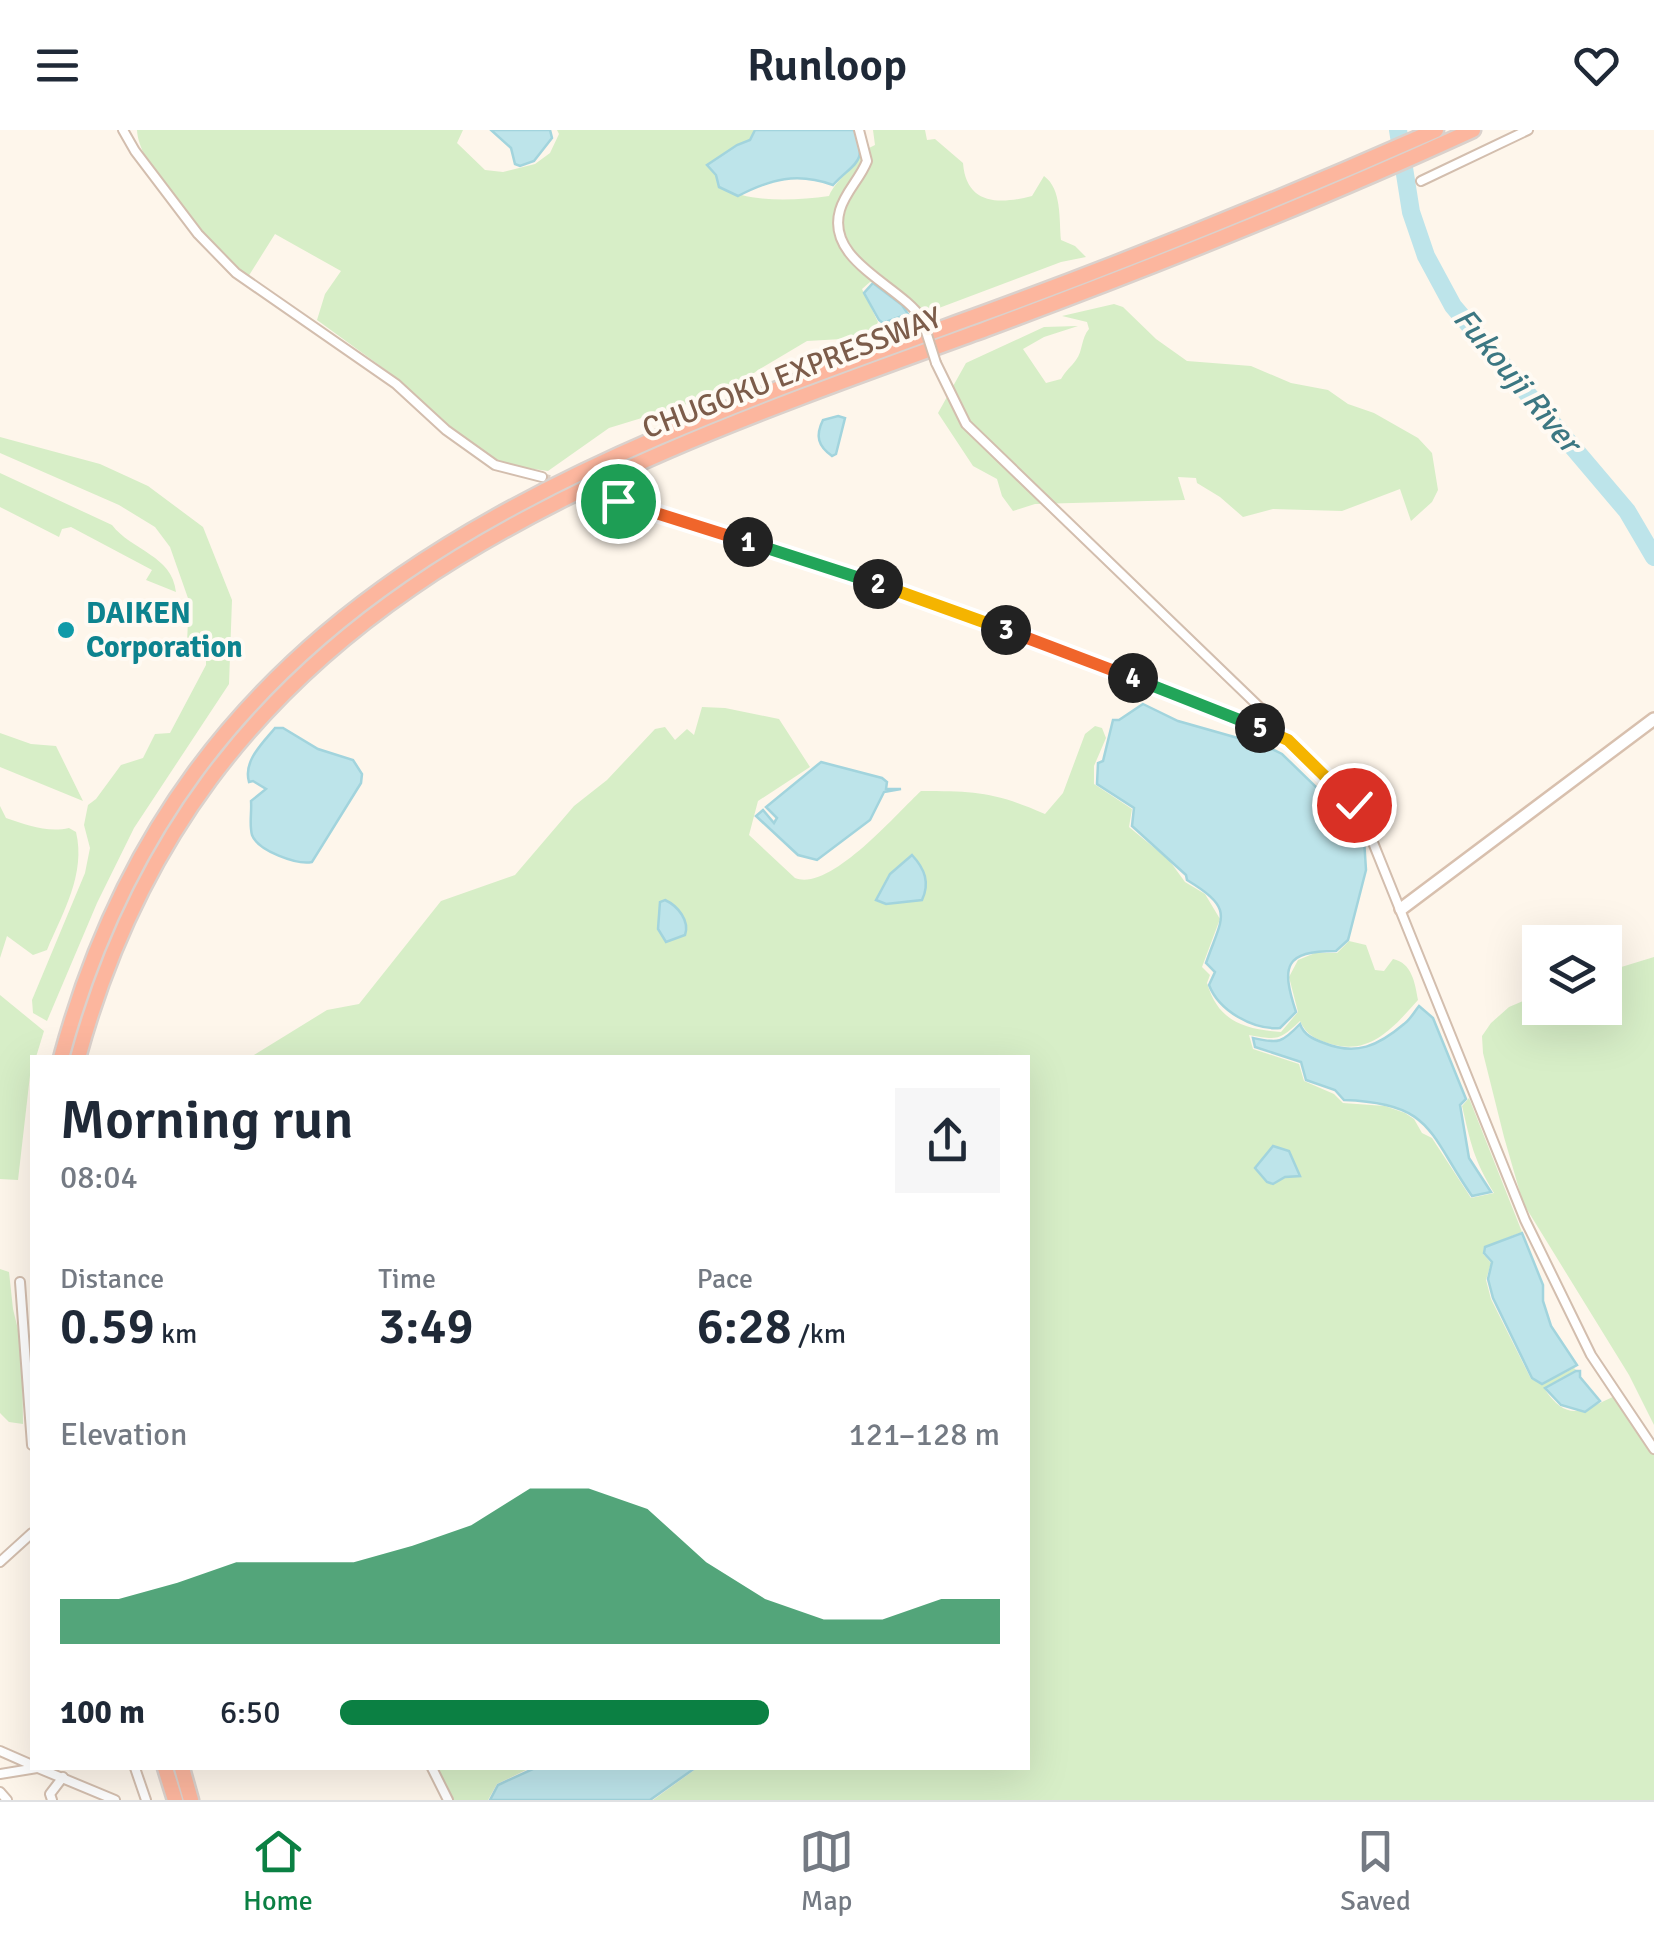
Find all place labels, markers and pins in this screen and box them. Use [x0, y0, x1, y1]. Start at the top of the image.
pin [576, 459, 661, 544]
pin: 1 [723, 517, 773, 567]
pin: 2 [853, 559, 903, 609]
place label: DAIKEN Corporation [86, 595, 243, 666]
pin: 3 [981, 605, 1031, 655]
marker: DAIKEN Corporation [55, 619, 77, 641]
pin: 4 [1108, 653, 1158, 703]
pin: 5 [1235, 703, 1285, 753]
pin [1312, 763, 1397, 848]

